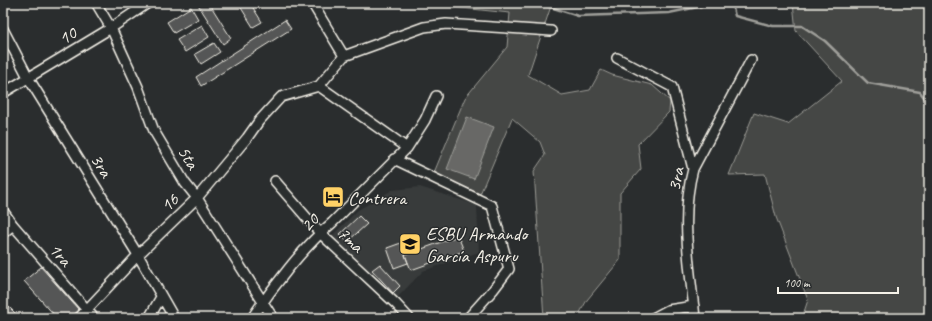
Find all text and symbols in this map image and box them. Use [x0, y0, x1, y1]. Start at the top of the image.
street label: 10 [54, 20, 82, 51]
street label: 5ta [172, 141, 205, 175]
street label: 3ra [85, 149, 118, 183]
street label: 3ra [662, 164, 691, 193]
hotel icon: Contrera [320, 184, 346, 210]
place label: Contrera [348, 186, 408, 210]
street label: 16 [155, 187, 185, 217]
street label: 20 [295, 207, 325, 237]
street label: 7ma [332, 222, 370, 259]
place label: ESBU Armando García Aspuru [426, 222, 529, 268]
school or university icon: ESBU Armando García Aspuru [397, 231, 423, 257]
street label: 1ra [43, 238, 78, 273]
scale bar [778, 269, 898, 295]
text: 100 m [784, 275, 811, 291]

